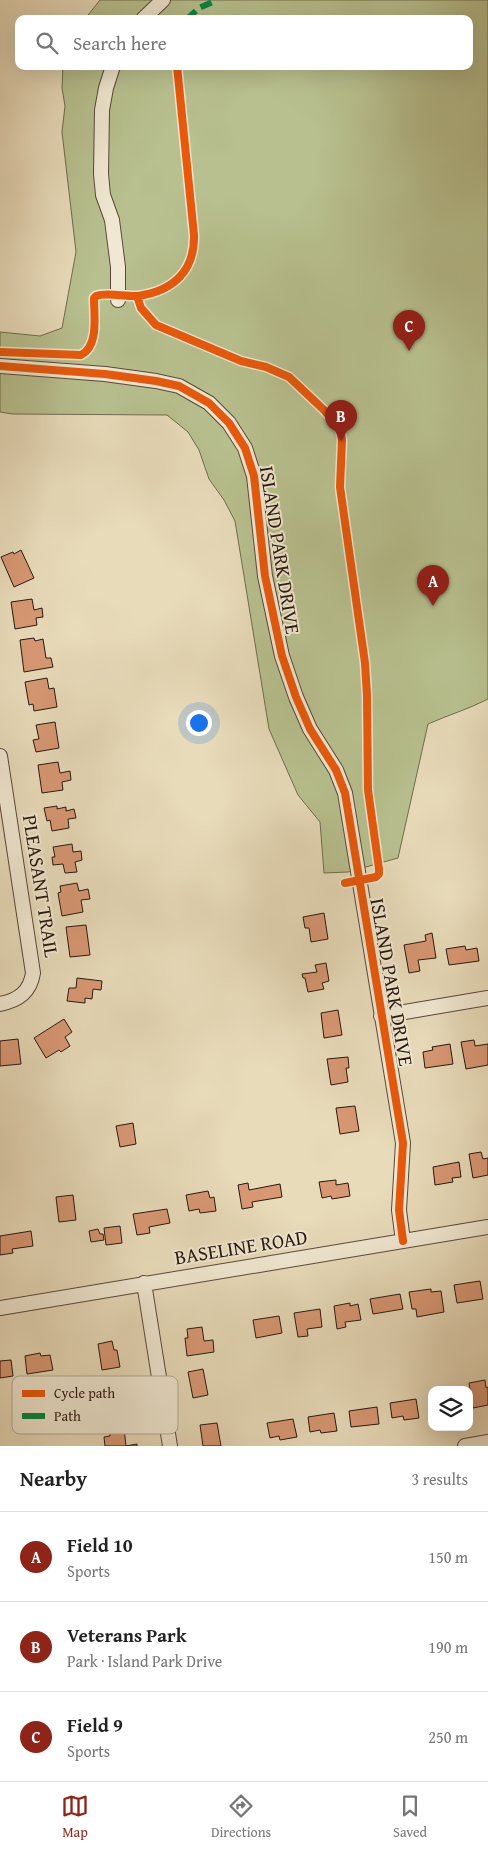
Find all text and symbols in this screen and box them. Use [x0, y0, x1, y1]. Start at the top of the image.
search box [15, 15, 473, 70]
icon: search [33, 29, 61, 57]
text: Search here [73, 29, 167, 57]
pin: C [393, 310, 425, 351]
pin: B [325, 400, 357, 441]
street label: ISLAND PARK DRIVE [253, 464, 308, 636]
pin: A [417, 565, 449, 606]
your location [186, 710, 212, 736]
street label: PLEASANT TRAIL [16, 812, 67, 960]
street label: ISLAND PARK DRIVE [363, 896, 422, 1068]
street label: BASELINE ROAD [172, 1222, 309, 1271]
legend [12, 1376, 178, 1434]
text: Cycle path [54, 1383, 115, 1403]
map controls [428, 1386, 473, 1431]
button: layers [428, 1386, 473, 1431]
text: Path [54, 1406, 81, 1426]
text: Nearby [20, 1463, 87, 1494]
text: 3 results [411, 1467, 468, 1491]
text: Field 10 [67, 1531, 133, 1559]
text: A [31, 1545, 41, 1569]
text: 150 m [428, 1545, 468, 1569]
text: Sports [67, 1559, 110, 1583]
text: Veterans Park [67, 1621, 187, 1649]
text: B [31, 1635, 41, 1659]
text: 190 m [428, 1635, 468, 1659]
text: Park · Island Park Drive [67, 1649, 222, 1673]
text: Field 9 [67, 1711, 123, 1739]
text: C [31, 1725, 41, 1749]
text: 250 m [428, 1725, 468, 1749]
text: Sports [67, 1739, 110, 1763]
tab: Map [61, 1792, 89, 1842]
tab: Directions [211, 1792, 271, 1842]
tab: Saved [393, 1792, 427, 1842]

